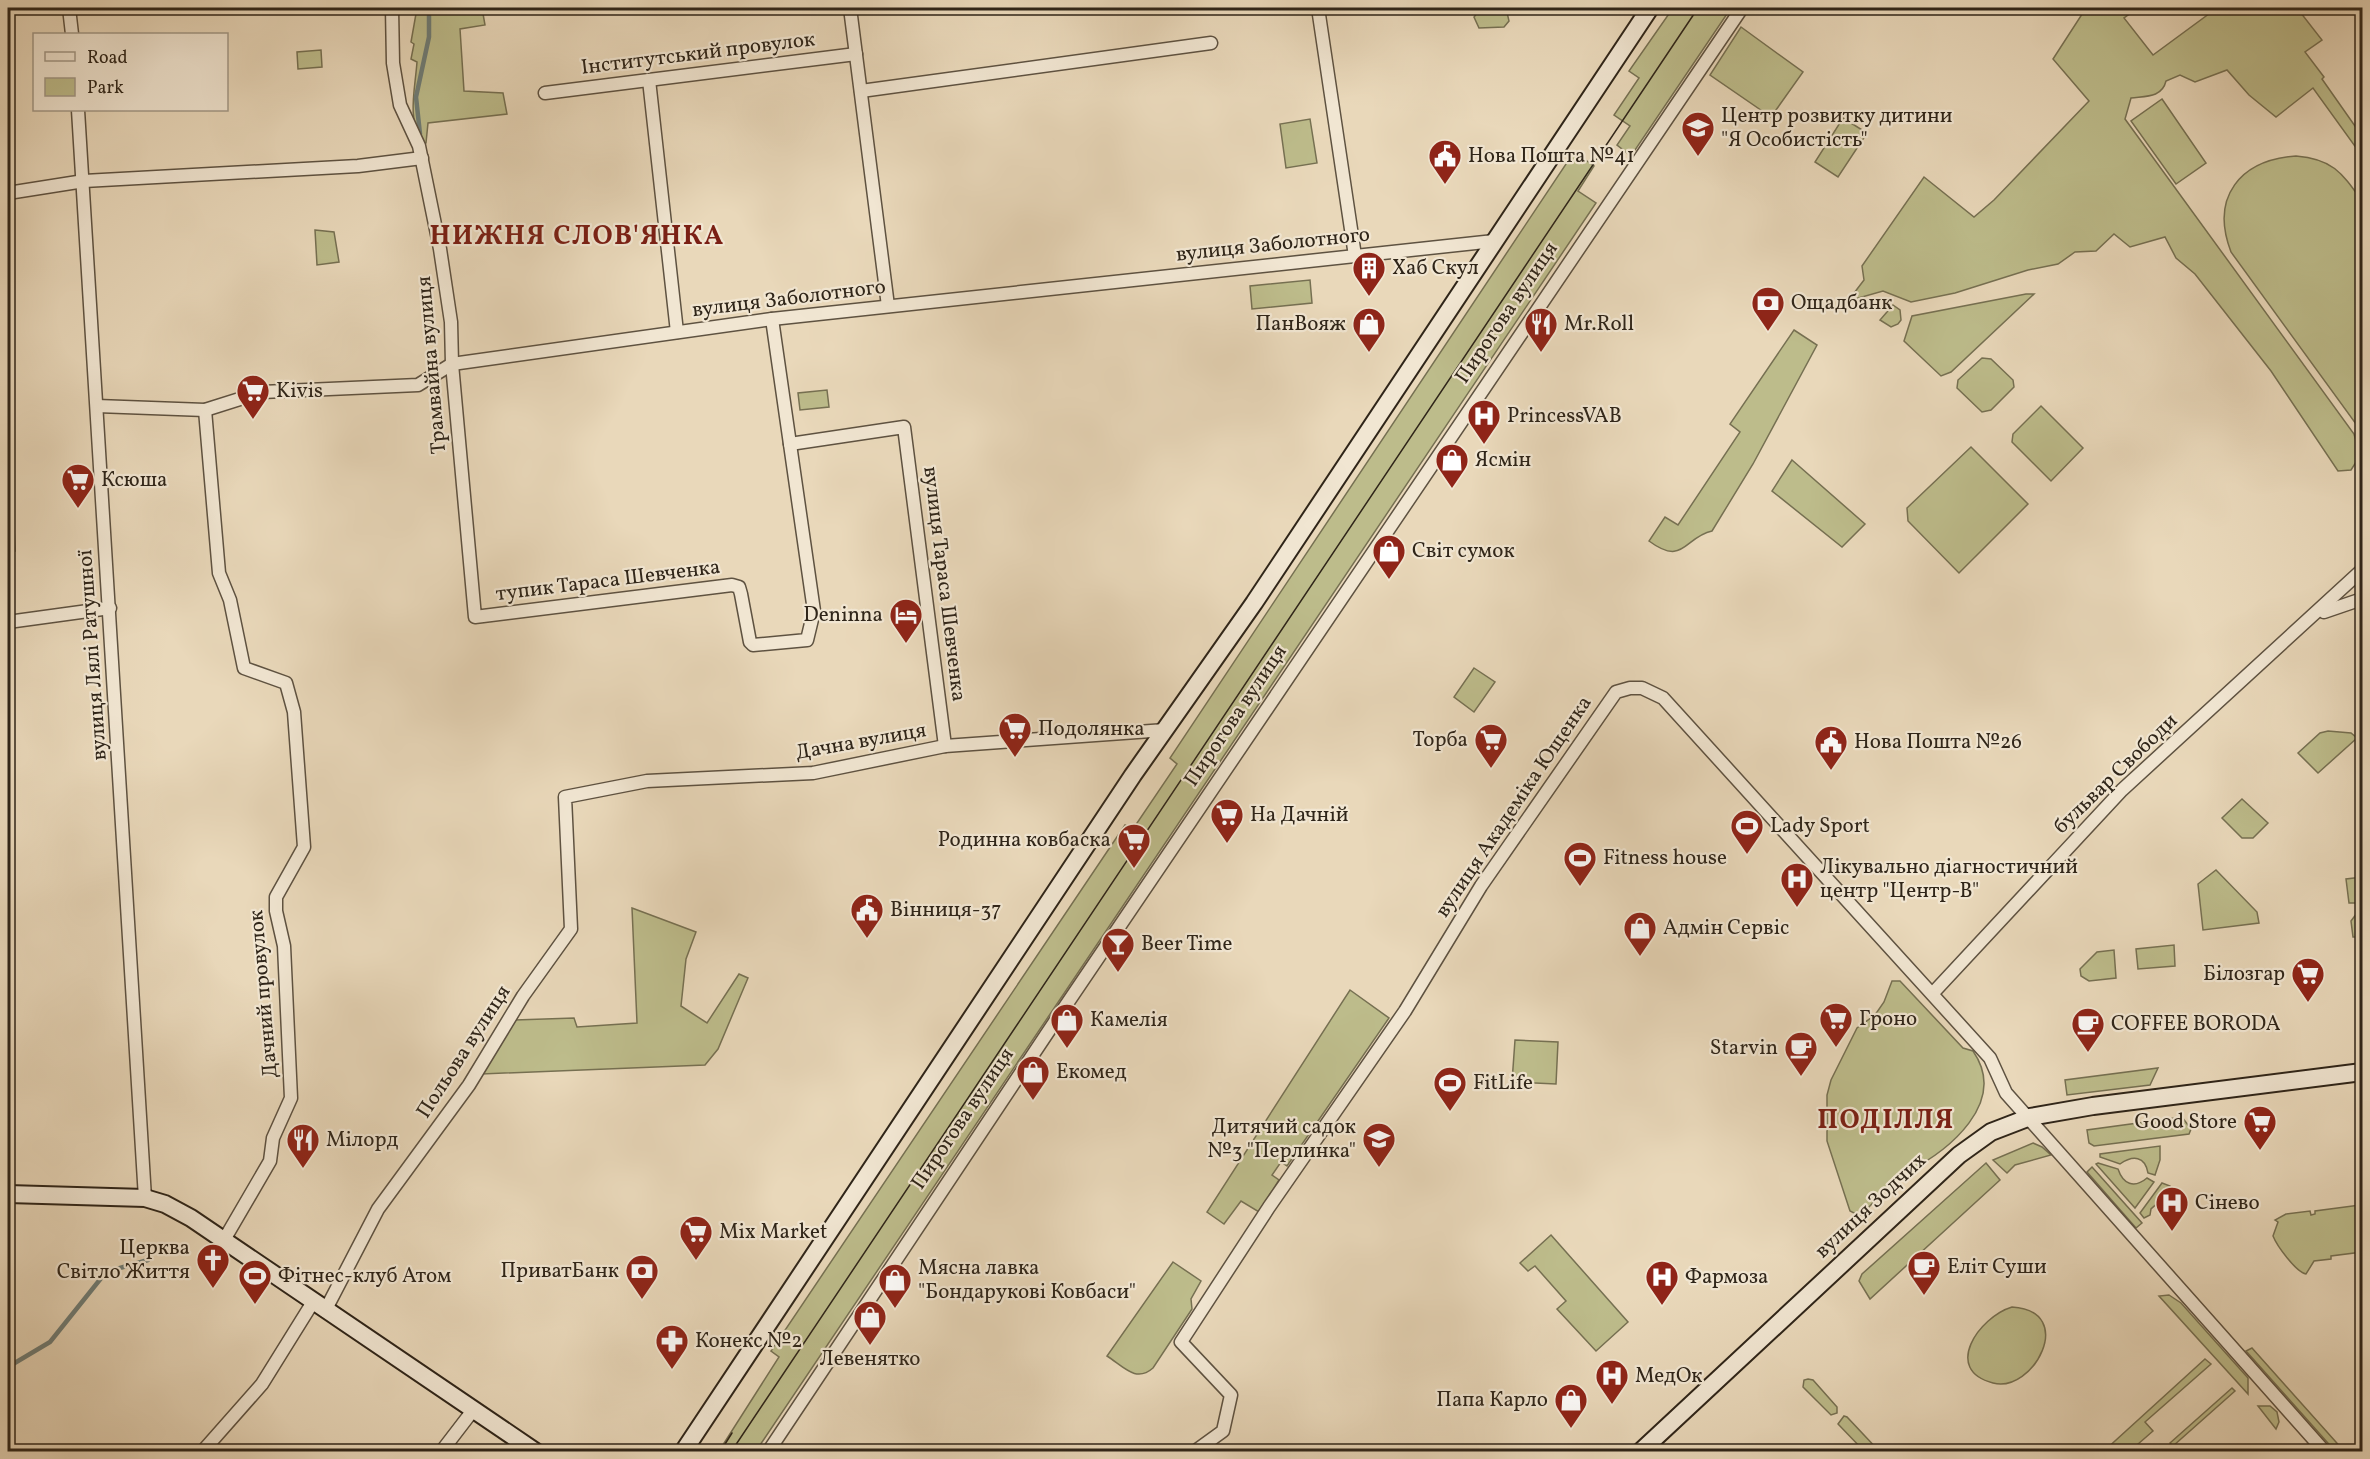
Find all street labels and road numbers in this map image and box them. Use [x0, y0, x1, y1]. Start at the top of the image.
street label: Інститутський провулок [579, 25, 817, 83]
street label: вулиця Заболотного [1175, 220, 1371, 270]
street label: Пирогова вулиця [1449, 236, 1565, 390]
street label: вулиця Заболотного [691, 273, 887, 325]
street label: Трамвайна вулиця [410, 275, 454, 455]
street label: вулиця Тараса Шевченка [915, 465, 973, 703]
street label: вулиця Лялі Ратушної [71, 549, 115, 761]
street label: тупик Тараса Шевченка [494, 553, 722, 609]
street label: Пирогова вулиця [1178, 639, 1294, 793]
street label: вулиця Академіка Ющенка [1429, 690, 1599, 924]
street label: бульвар Свободи [2047, 707, 2185, 841]
street label: Дачна вулиця [793, 716, 929, 768]
street label: Дачний провулок [242, 909, 286, 1079]
street label: Польова вулиця [410, 980, 518, 1124]
street label: Пирогова вулиця [905, 1042, 1021, 1196]
street label: вулиця Зодчих [1809, 1147, 1933, 1265]

